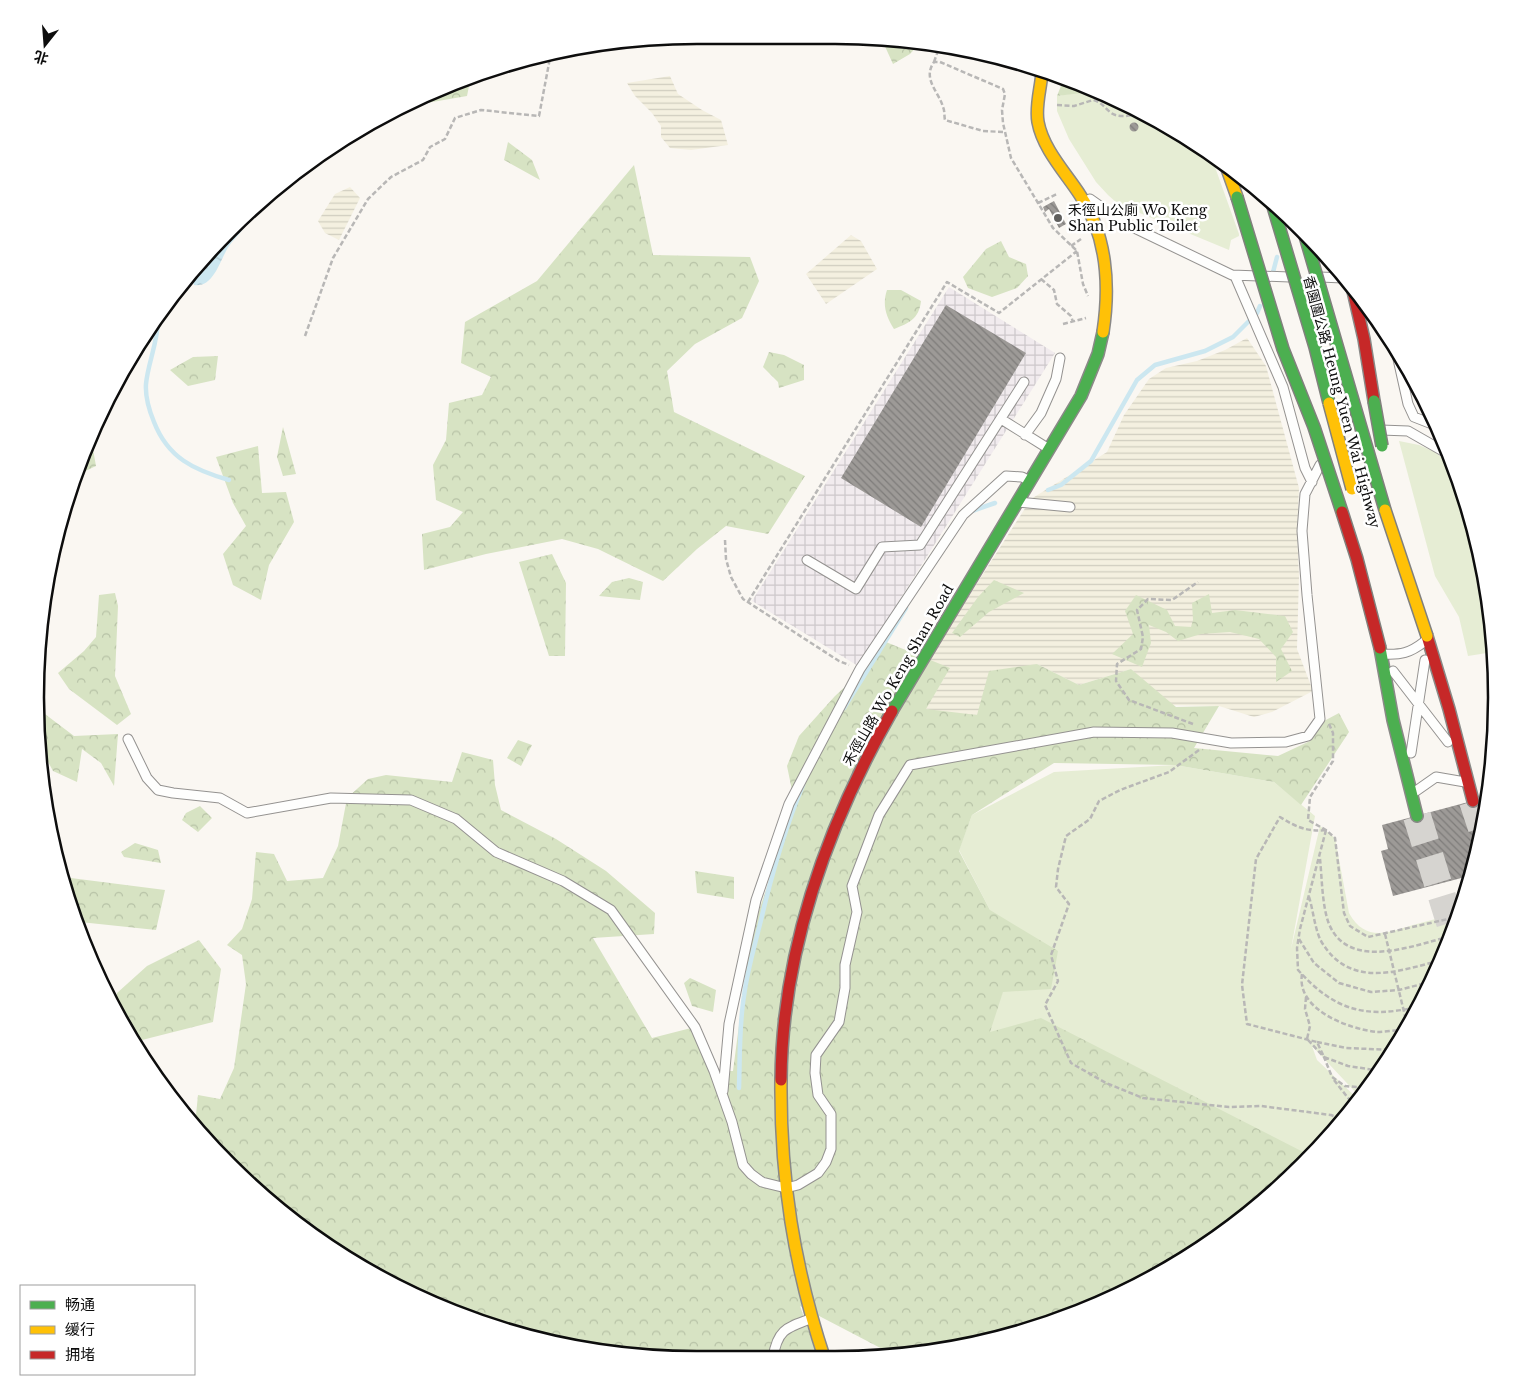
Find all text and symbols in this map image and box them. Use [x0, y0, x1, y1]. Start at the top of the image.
north arrow [20, 20, 70, 70]
text: 北 [32, 47, 51, 68]
place label: 禾徑山公廁 Wo Keng Shan Public Toilet [1068, 201, 1208, 235]
marker: 禾徑山公廁 Wo Keng Shan Public Toilet [1052, 212, 1064, 224]
street label: 香園圍公路 Heung Yuen Wai Highway [1300, 274, 1384, 530]
street label: 禾徑山路 Wo Keng Shan Road [839, 581, 958, 769]
legend [20, 1285, 195, 1375]
text: 畅通 [65, 1295, 95, 1314]
text: 缓行 [65, 1320, 95, 1339]
text: 拥堵 [65, 1345, 95, 1364]

